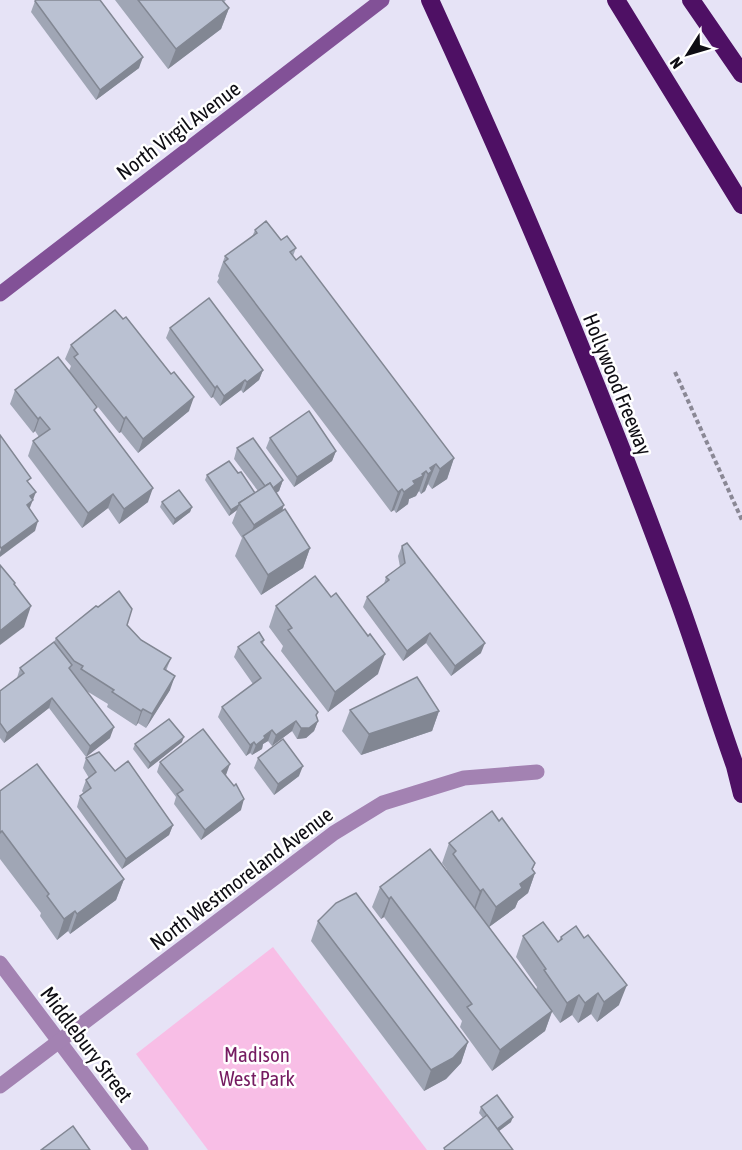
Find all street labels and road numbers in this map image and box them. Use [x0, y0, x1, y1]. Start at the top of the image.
street label: North Virgil Avenue [111, 76, 245, 184]
street label: Hollywood Freeway [579, 310, 657, 458]
street label: North Westmoreland Avenue [145, 802, 337, 954]
street label: Middlebury Street [36, 982, 138, 1106]

